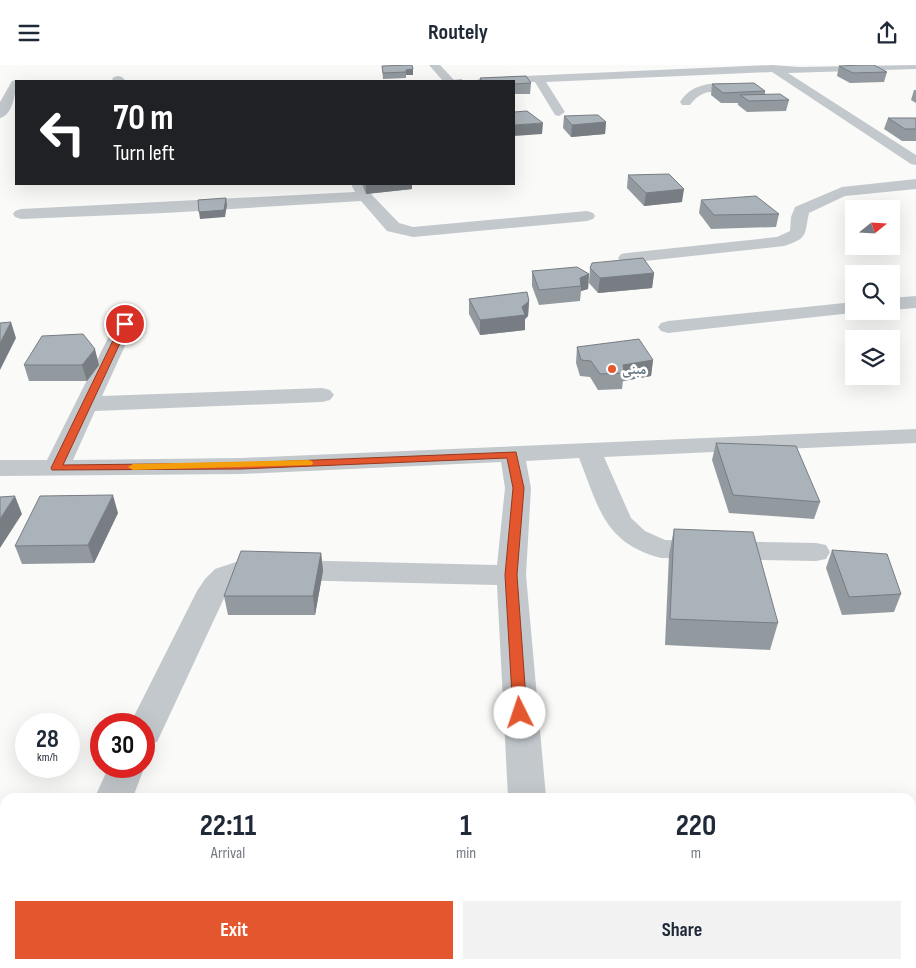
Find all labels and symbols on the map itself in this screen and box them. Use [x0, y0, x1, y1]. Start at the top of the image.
north arrow [845, 200, 900, 255]
pin [104, 303, 146, 345]
place label: مبنى [622, 361, 646, 378]
marker: مبنى [606, 363, 618, 375]
position arrow [493, 686, 545, 738]
speed limit sign: 30 [90, 713, 155, 778]

